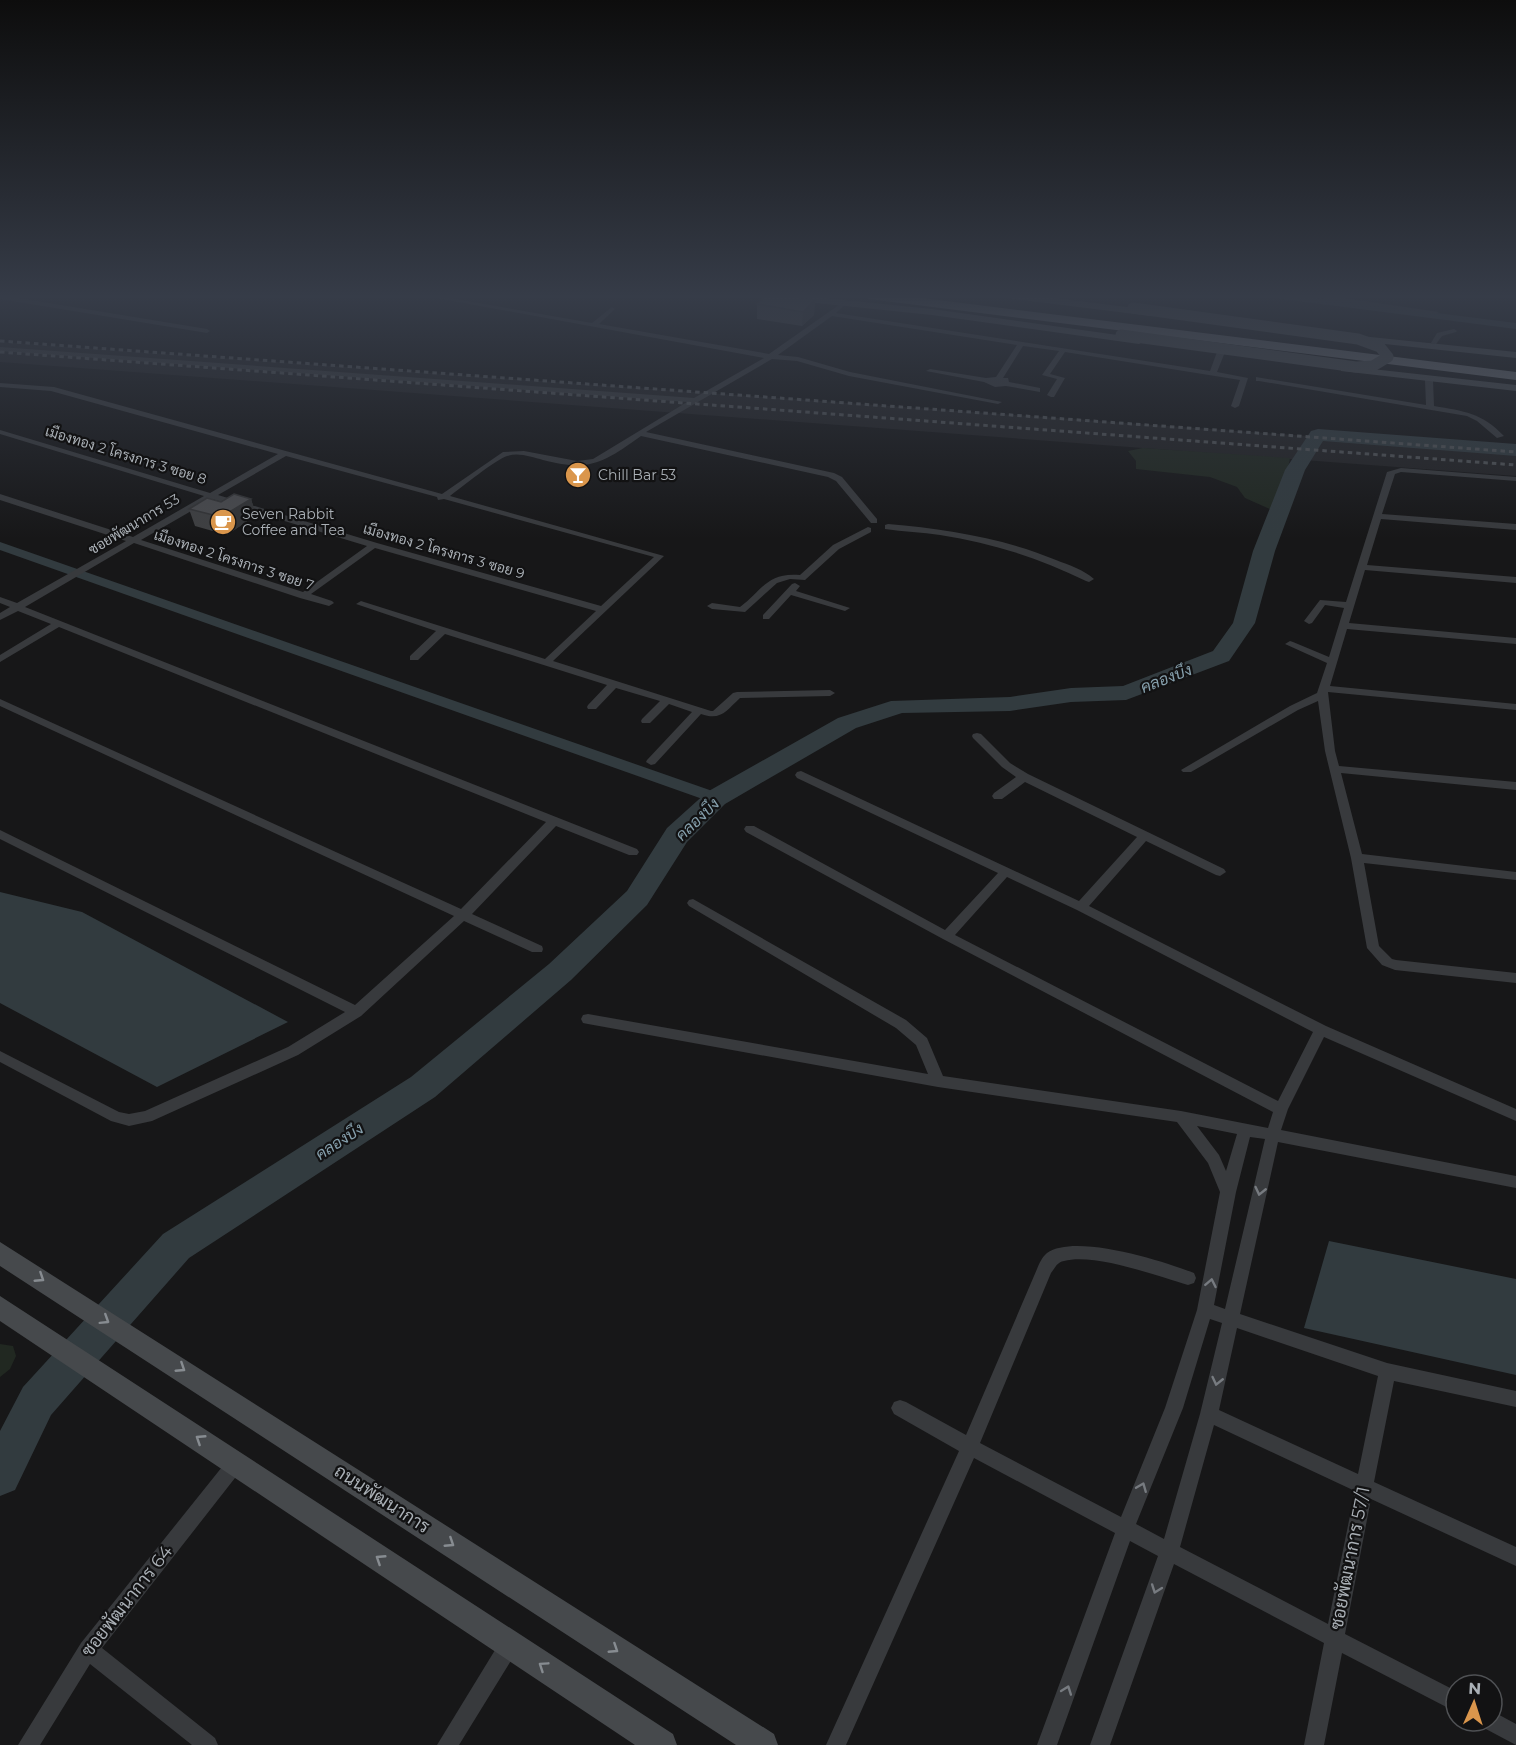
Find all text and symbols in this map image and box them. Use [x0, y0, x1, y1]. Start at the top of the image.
street label: เมืองทอง 2 โครงการ 3 ซอย 8 [43, 422, 209, 488]
bar icon: Chill Bar 53 [563, 460, 593, 490]
place label: Chill Bar 53 [598, 466, 676, 484]
street label: ซอยพัฒนาการ 53 [85, 490, 183, 558]
place label: Seven Rabbit Coffee and Tea [242, 505, 345, 539]
cafe icon: Seven Rabbit Coffee and Tea [208, 507, 238, 537]
street label: เมืองทอง 2 โครงการ 3 ซอย 9 [361, 519, 527, 583]
street label: เมืองทอง 2 โครงการ 3 ซอย 7 [152, 526, 316, 594]
water label: คลองบึง [1138, 659, 1194, 697]
water label: คลองบึง [671, 793, 723, 845]
water label: คลองบึง [311, 1118, 367, 1164]
one-way arrow [1254, 1186, 1267, 1196]
one-way arrow [33, 1271, 44, 1282]
one-way arrow [1204, 1278, 1217, 1288]
one-way arrow [99, 1313, 110, 1324]
one-way arrow [175, 1361, 185, 1373]
one-way arrow [1211, 1376, 1224, 1386]
one-way arrow [196, 1435, 206, 1447]
street label: ถนนพัฒนาการ [330, 1460, 434, 1538]
one-way arrow [1135, 1483, 1147, 1494]
street label: ซอยพัฒนาการ 57/1 [1325, 1485, 1375, 1631]
one-way arrow [443, 1536, 454, 1547]
street label: ซอยพัฒนาการ 64 [77, 1541, 177, 1661]
one-way arrow [376, 1554, 386, 1566]
one-way arrow [1150, 1583, 1163, 1593]
one-way arrow [608, 1641, 618, 1653]
one-way arrow [539, 1662, 550, 1673]
north arrow [1444, 1673, 1504, 1733]
text: N [1468, 1679, 1482, 1698]
one-way arrow [1060, 1685, 1072, 1696]

